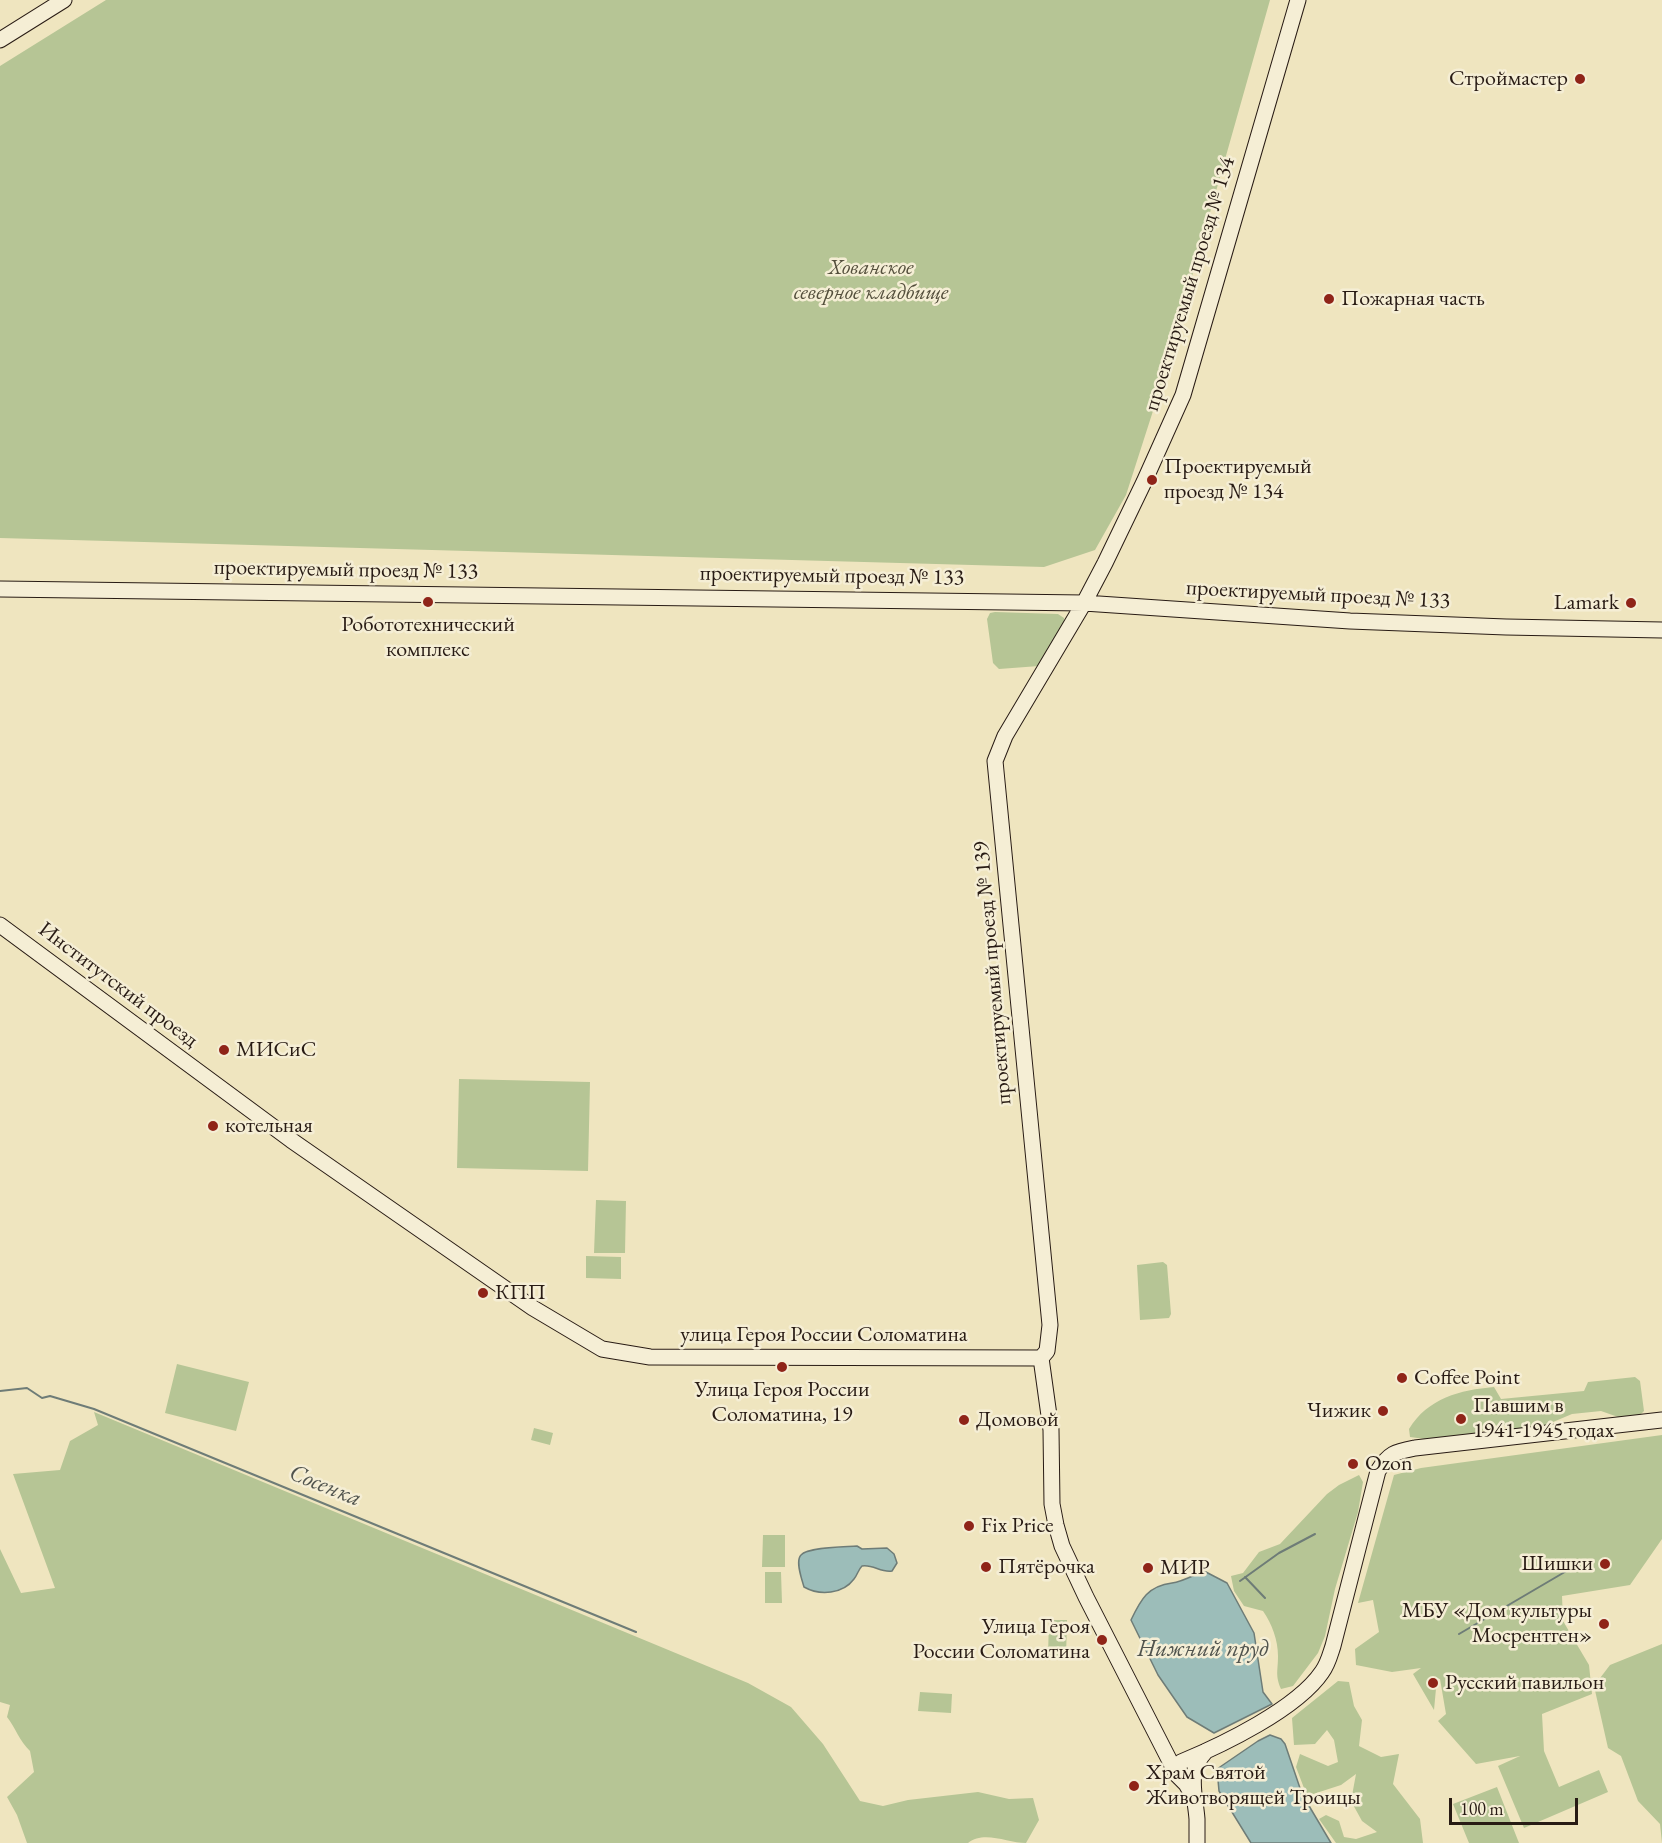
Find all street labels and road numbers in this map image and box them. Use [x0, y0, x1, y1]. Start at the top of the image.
street label: проектируемый проезд № 134 [1139, 154, 1241, 414]
street label: проектируемый проезд № 133 [214, 554, 478, 586]
street label: проектируемый проезд № 133 [700, 560, 964, 592]
street label: проектируемый проезд № 133 [1185, 575, 1451, 615]
street label: проектируемый проезд № 139 [968, 840, 1018, 1106]
street label: Институтский проезд [33, 916, 203, 1054]
street label: улица Героя России Соломатина [680, 1322, 968, 1348]

